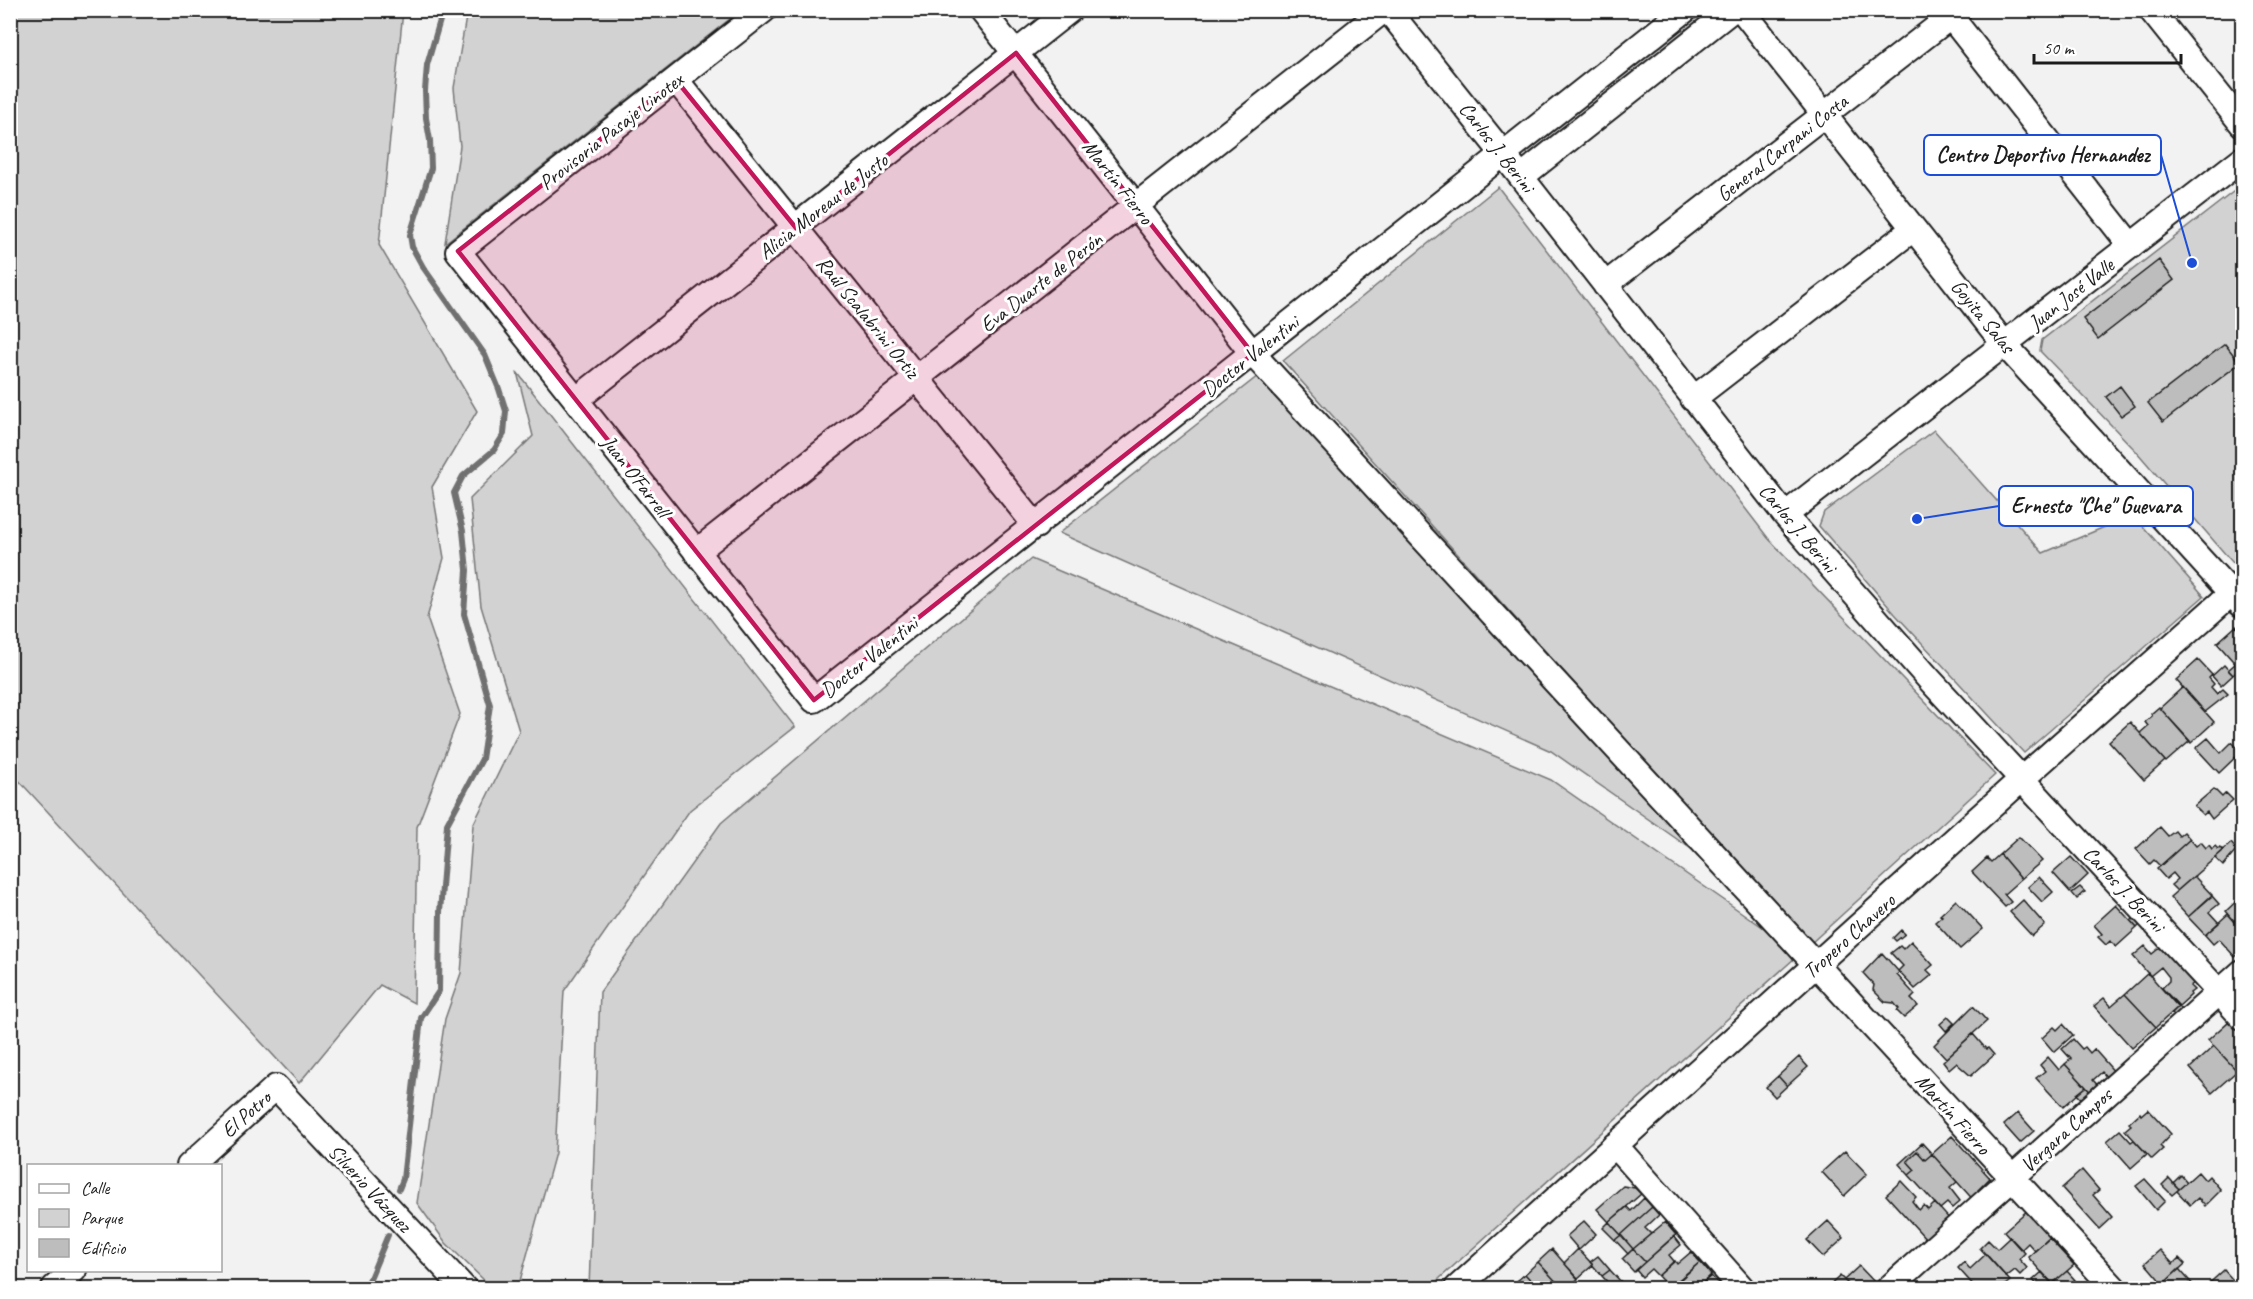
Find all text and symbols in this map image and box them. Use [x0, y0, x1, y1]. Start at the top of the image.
scale bar [2034, 27, 2181, 65]
text: 50 m [2043, 37, 2076, 59]
street label: Provisoria Pasaje Linotex [534, 65, 690, 195]
street label: General Carpani Costa [1711, 88, 1854, 207]
street label: Carlos J. Berini [1453, 96, 1542, 200]
street label: Martín Fierro [1077, 134, 1160, 231]
callout: Centro Deportivo Hernandez [1924, 135, 2161, 175]
text: Centro Deportivo Hernandez [1936, 141, 2152, 169]
street label: Alicia Moreau de Justo [753, 146, 894, 265]
street label: Eva Duarte de Perón [975, 226, 1108, 338]
street label: Raúl Scalabrini Ortiz [811, 251, 926, 385]
street label: Juan José Valle [2022, 252, 2120, 336]
street label: Goyita Salas [1945, 274, 2022, 360]
street label: Doctor Valentini [1196, 308, 1306, 402]
street label: Juan O'Farrell [595, 429, 678, 525]
street label: Carlos J. Berini [1753, 478, 1845, 580]
callout: Ernesto "Che" Guevara [1999, 486, 2193, 526]
text: Ernesto "Che" Guevara [2011, 492, 2183, 520]
street label: Doctor Valentini [815, 609, 925, 703]
street label: Carlos J. Berini [2078, 841, 2172, 940]
street label: Tropero Chavero [1797, 887, 1902, 984]
street label: Martín Fierro [1910, 1068, 1997, 1161]
street label: Vergara Campos [2015, 1081, 2119, 1178]
street label: El Potro [216, 1083, 278, 1143]
street label: Silverio Vázquez [323, 1139, 418, 1238]
legend [27, 1164, 222, 1272]
text: Calle [81, 1177, 110, 1199]
text: Parque [81, 1207, 123, 1229]
text: Edificio [81, 1237, 127, 1259]

